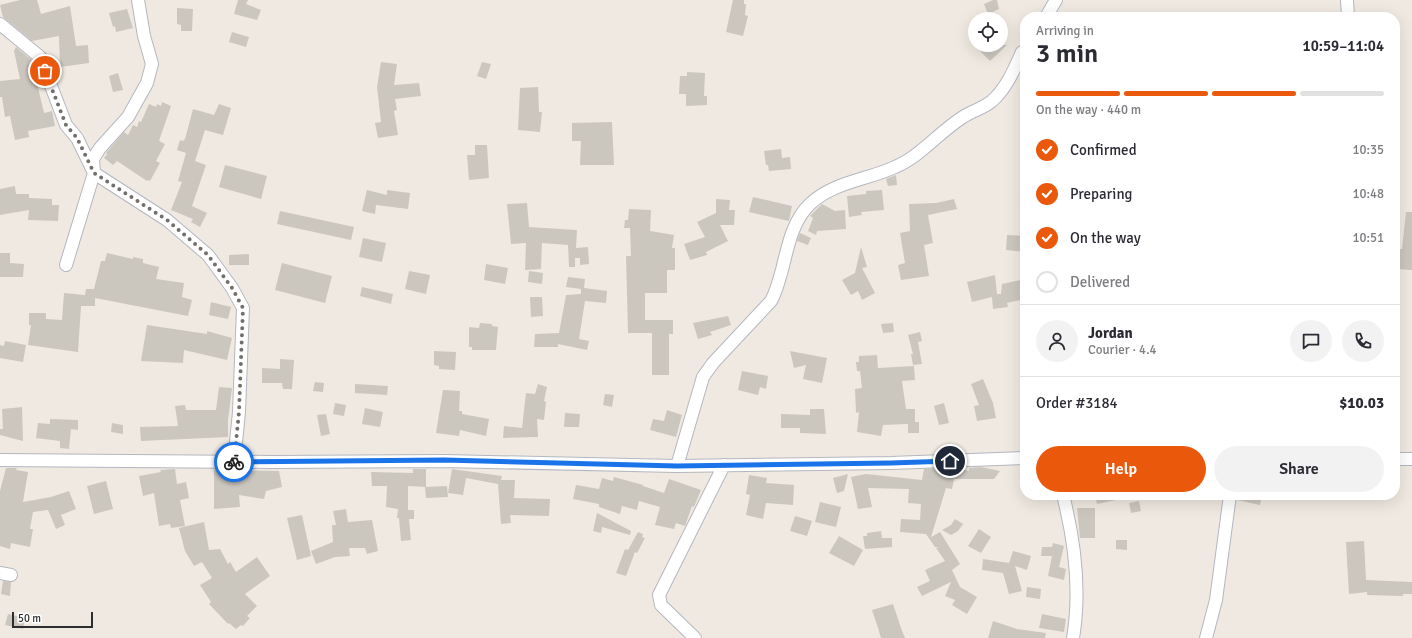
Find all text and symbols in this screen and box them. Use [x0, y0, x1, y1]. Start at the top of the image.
map controls [968, 12, 1008, 52]
button: locate [968, 12, 1008, 52]
text: Arriving in [1036, 23, 1094, 39]
text: 10:59–11:04 [1303, 37, 1384, 55]
text: 3 min [1036, 38, 1098, 70]
pin [28, 54, 62, 88]
icon: bag [34, 60, 56, 82]
text: On the way · 440 m [1036, 102, 1141, 118]
icon: check [1036, 139, 1058, 161]
text: Confirmed [1070, 141, 1137, 159]
text: 10:35 [1352, 142, 1384, 158]
icon: check [1036, 183, 1058, 205]
text: Preparing [1070, 185, 1133, 203]
text: 10:48 [1352, 186, 1384, 202]
icon: check [1036, 227, 1058, 249]
text: On the way [1070, 229, 1141, 247]
text: 10:51 [1352, 230, 1384, 246]
text: Delivered [1070, 273, 1130, 291]
button: person [1036, 320, 1078, 362]
button: chat [1290, 320, 1332, 362]
button: phone [1342, 320, 1384, 362]
text: Jordan [1088, 324, 1133, 342]
text: Courier · 4.4 [1088, 342, 1157, 358]
text: Order #3184 [1036, 394, 1118, 412]
text: $10.03 [1339, 394, 1384, 412]
courier [214, 442, 254, 482]
pin [933, 444, 967, 478]
button: Help [1036, 446, 1206, 492]
button: Share [1214, 446, 1384, 492]
icon: home [939, 450, 961, 472]
icon: bike [223, 451, 245, 473]
scale bar [12, 610, 93, 629]
text: 50 m [18, 612, 41, 625]

